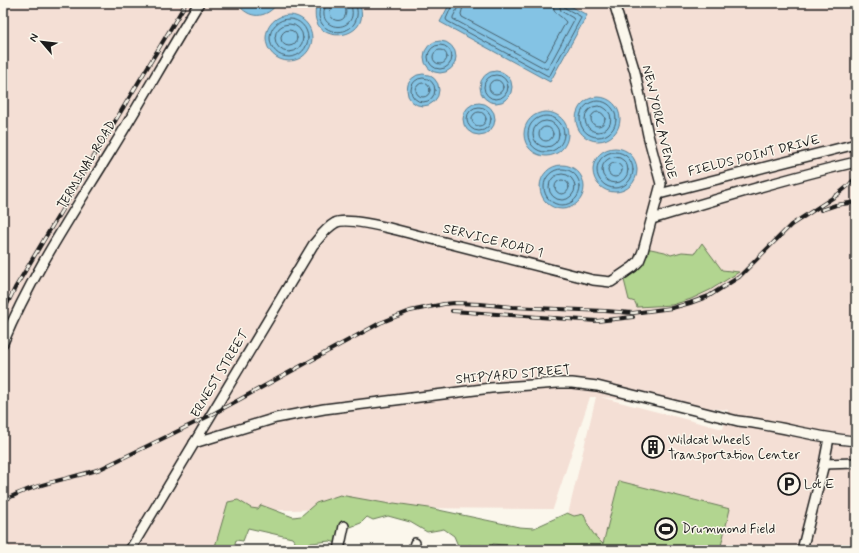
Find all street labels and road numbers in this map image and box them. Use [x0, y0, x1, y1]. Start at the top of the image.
street label: NEW YORK AVENUE [638, 64, 680, 181]
street label: TERMINAL ROAD [54, 117, 120, 213]
street label: FIELDS POINT DRIVE [686, 131, 822, 181]
street label: SERVICE ROAD 1 [441, 220, 545, 262]
street label: ERNEST STREET [187, 326, 254, 421]
street label: SHIPYARD STREET [455, 361, 572, 388]

